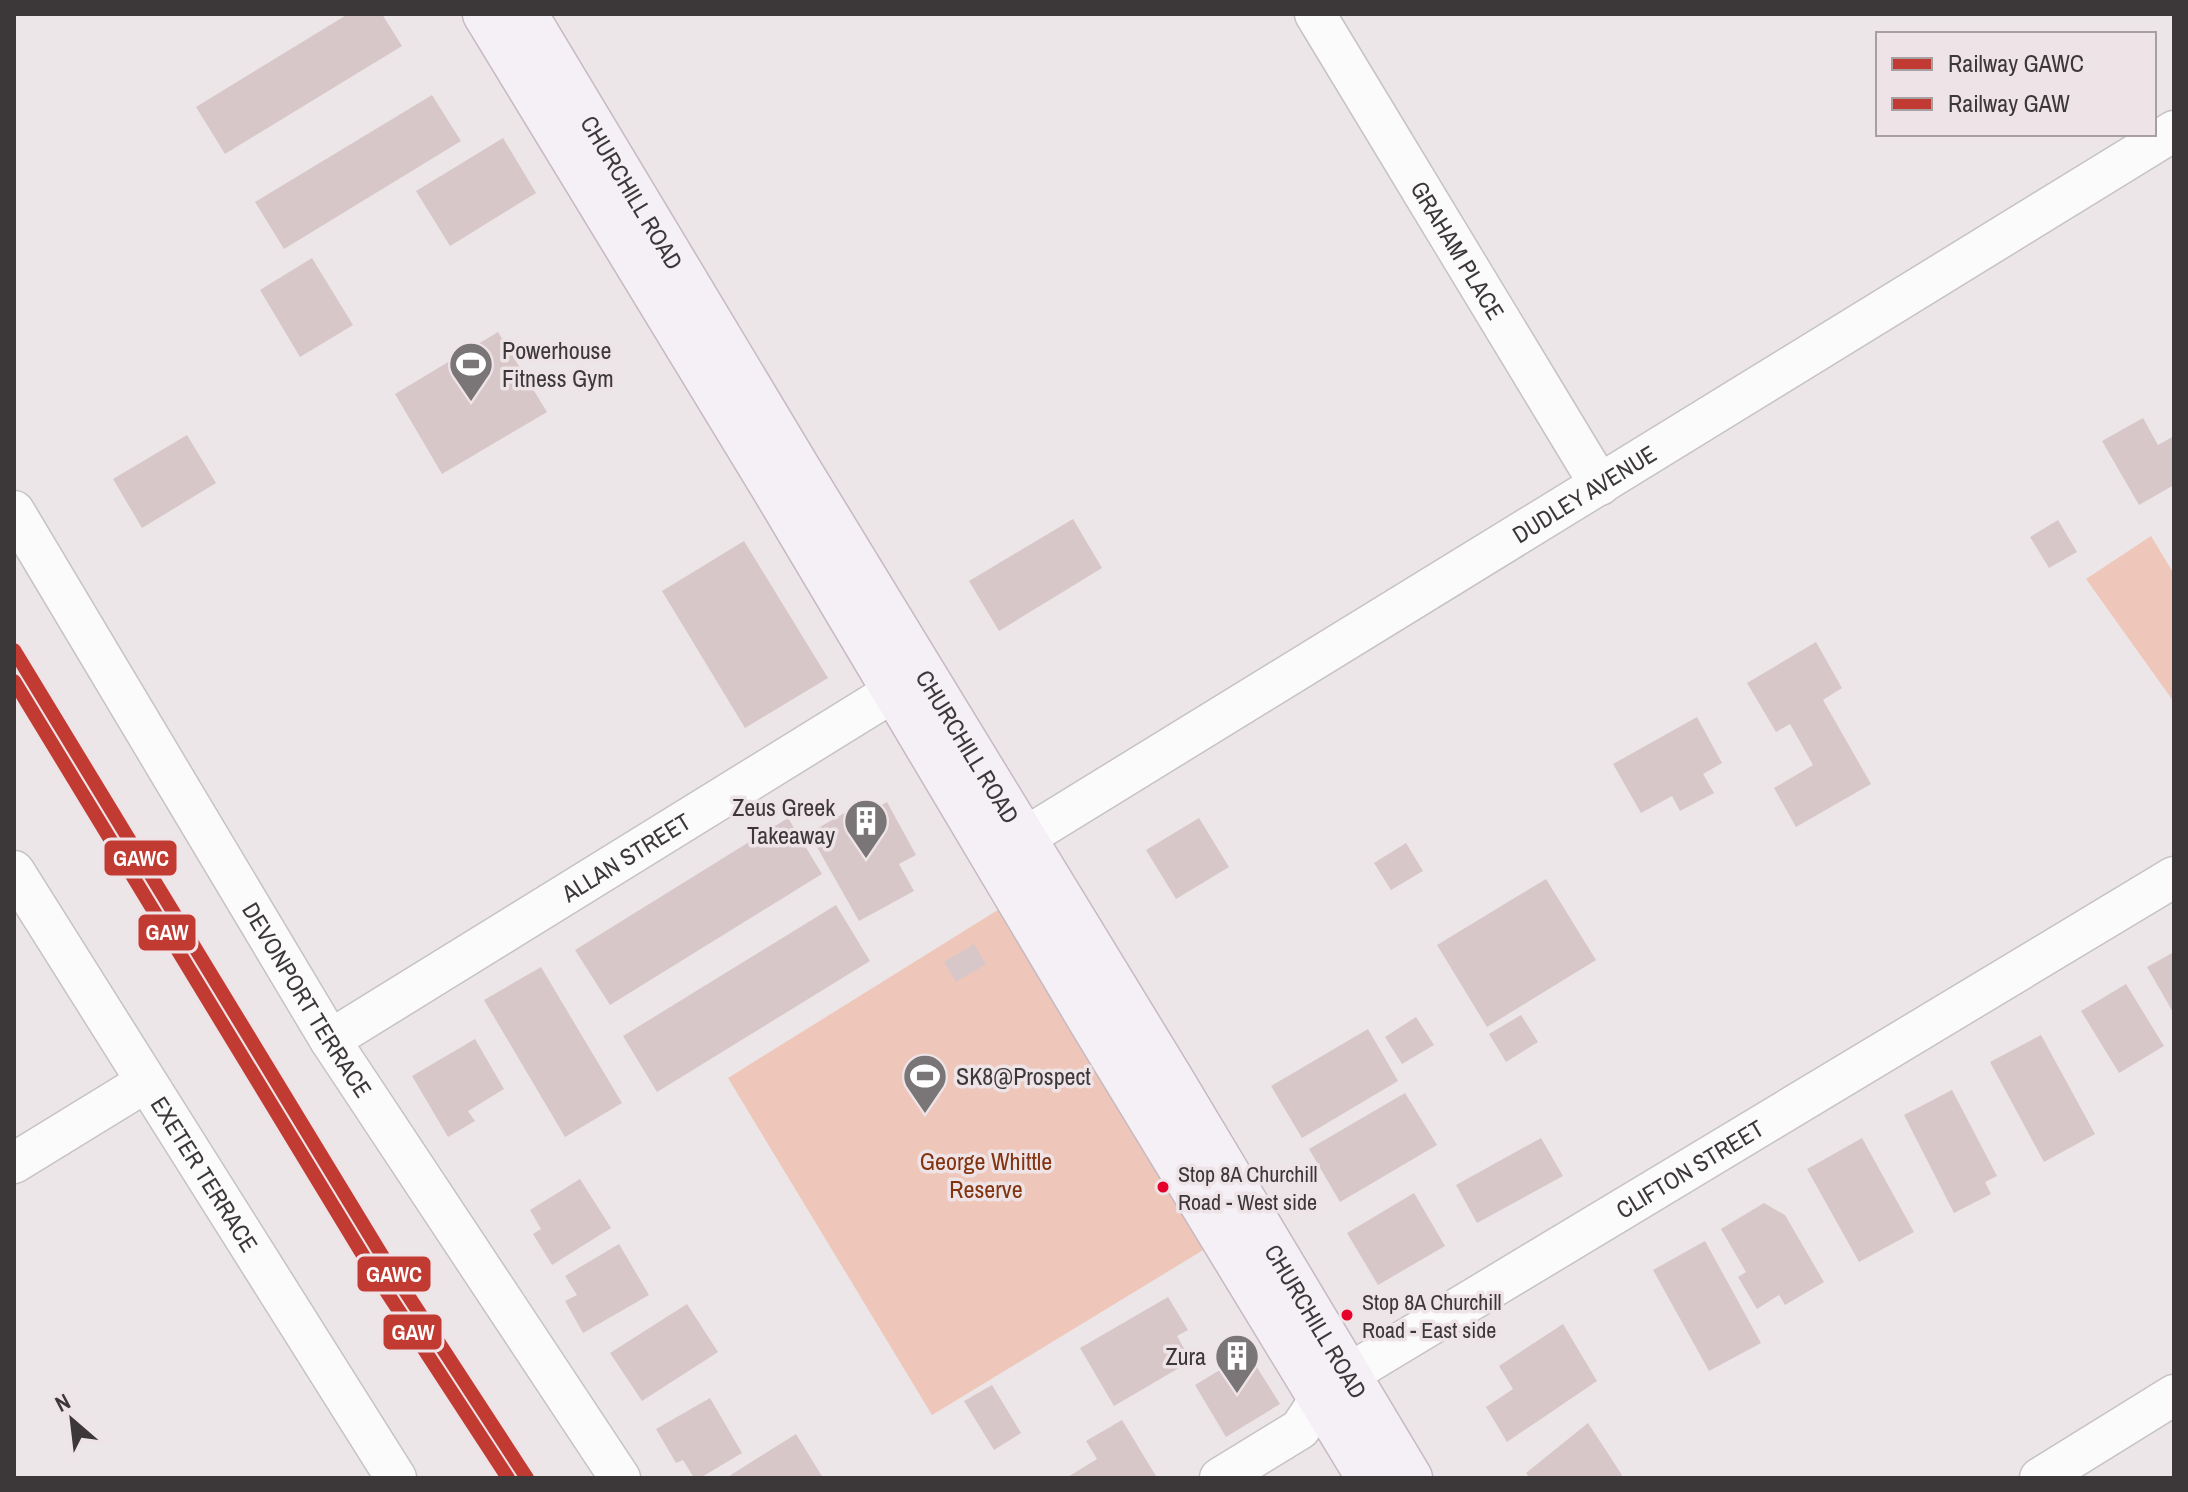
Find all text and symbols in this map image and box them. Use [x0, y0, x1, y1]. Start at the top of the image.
legend [1876, 32, 2156, 136]
text: Railway GAWC [1948, 47, 2084, 79]
text: Railway GAW [1948, 87, 2070, 119]
street label: CHURCHILL ROAD [574, 109, 691, 275]
street label: GRAHAM PLACE [1404, 175, 1512, 325]
place label: Powerhouse Fitness Gym [502, 334, 614, 394]
sports icon: Powerhouse Fitness Gym [447, 340, 495, 403]
street label: DUDLEY AVENUE [1506, 437, 1662, 550]
street label: CHURCHILL ROAD [909, 664, 1027, 829]
place label: Zeus Greek Takeaway [732, 791, 835, 851]
building icon: Zeus Greek Takeaway [842, 797, 890, 860]
street label: ALLAN STREET [555, 805, 696, 909]
line badge: GAWC [103, 839, 178, 877]
text: GAWC [113, 843, 169, 873]
street label: DEVONPORT TERRACE [235, 896, 379, 1103]
line badge: GAW [137, 913, 197, 952]
text: GAW [145, 917, 189, 947]
sports icon: SK8@Prospect [901, 1052, 949, 1115]
place label: SK8@Prospect [956, 1060, 1091, 1092]
street label: EXETER TERRACE [144, 1090, 266, 1258]
street label: CLIFTON STREET [1610, 1112, 1770, 1225]
park label: George Whittle Reserve [920, 1145, 1052, 1205]
place label: Stop 8A Churchill Road - West side [1178, 1159, 1317, 1217]
marker: Stop 8A Churchill Road - West side [1155, 1179, 1171, 1195]
street label: CHURCHILL ROAD [1258, 1238, 1375, 1404]
line badge: GAWC [356, 1255, 432, 1293]
text: GAWC [366, 1259, 422, 1289]
place label: Stop 8A Churchill Road - East side [1362, 1287, 1501, 1345]
marker: Stop 8A Churchill Road - East side [1339, 1307, 1355, 1323]
line badge: GAW [382, 1313, 443, 1351]
text: GAW [391, 1317, 435, 1347]
building icon: Zura [1213, 1332, 1261, 1395]
place label: Zura [1166, 1340, 1206, 1372]
north arrow [32, 1380, 112, 1460]
text: N [50, 1386, 75, 1419]

